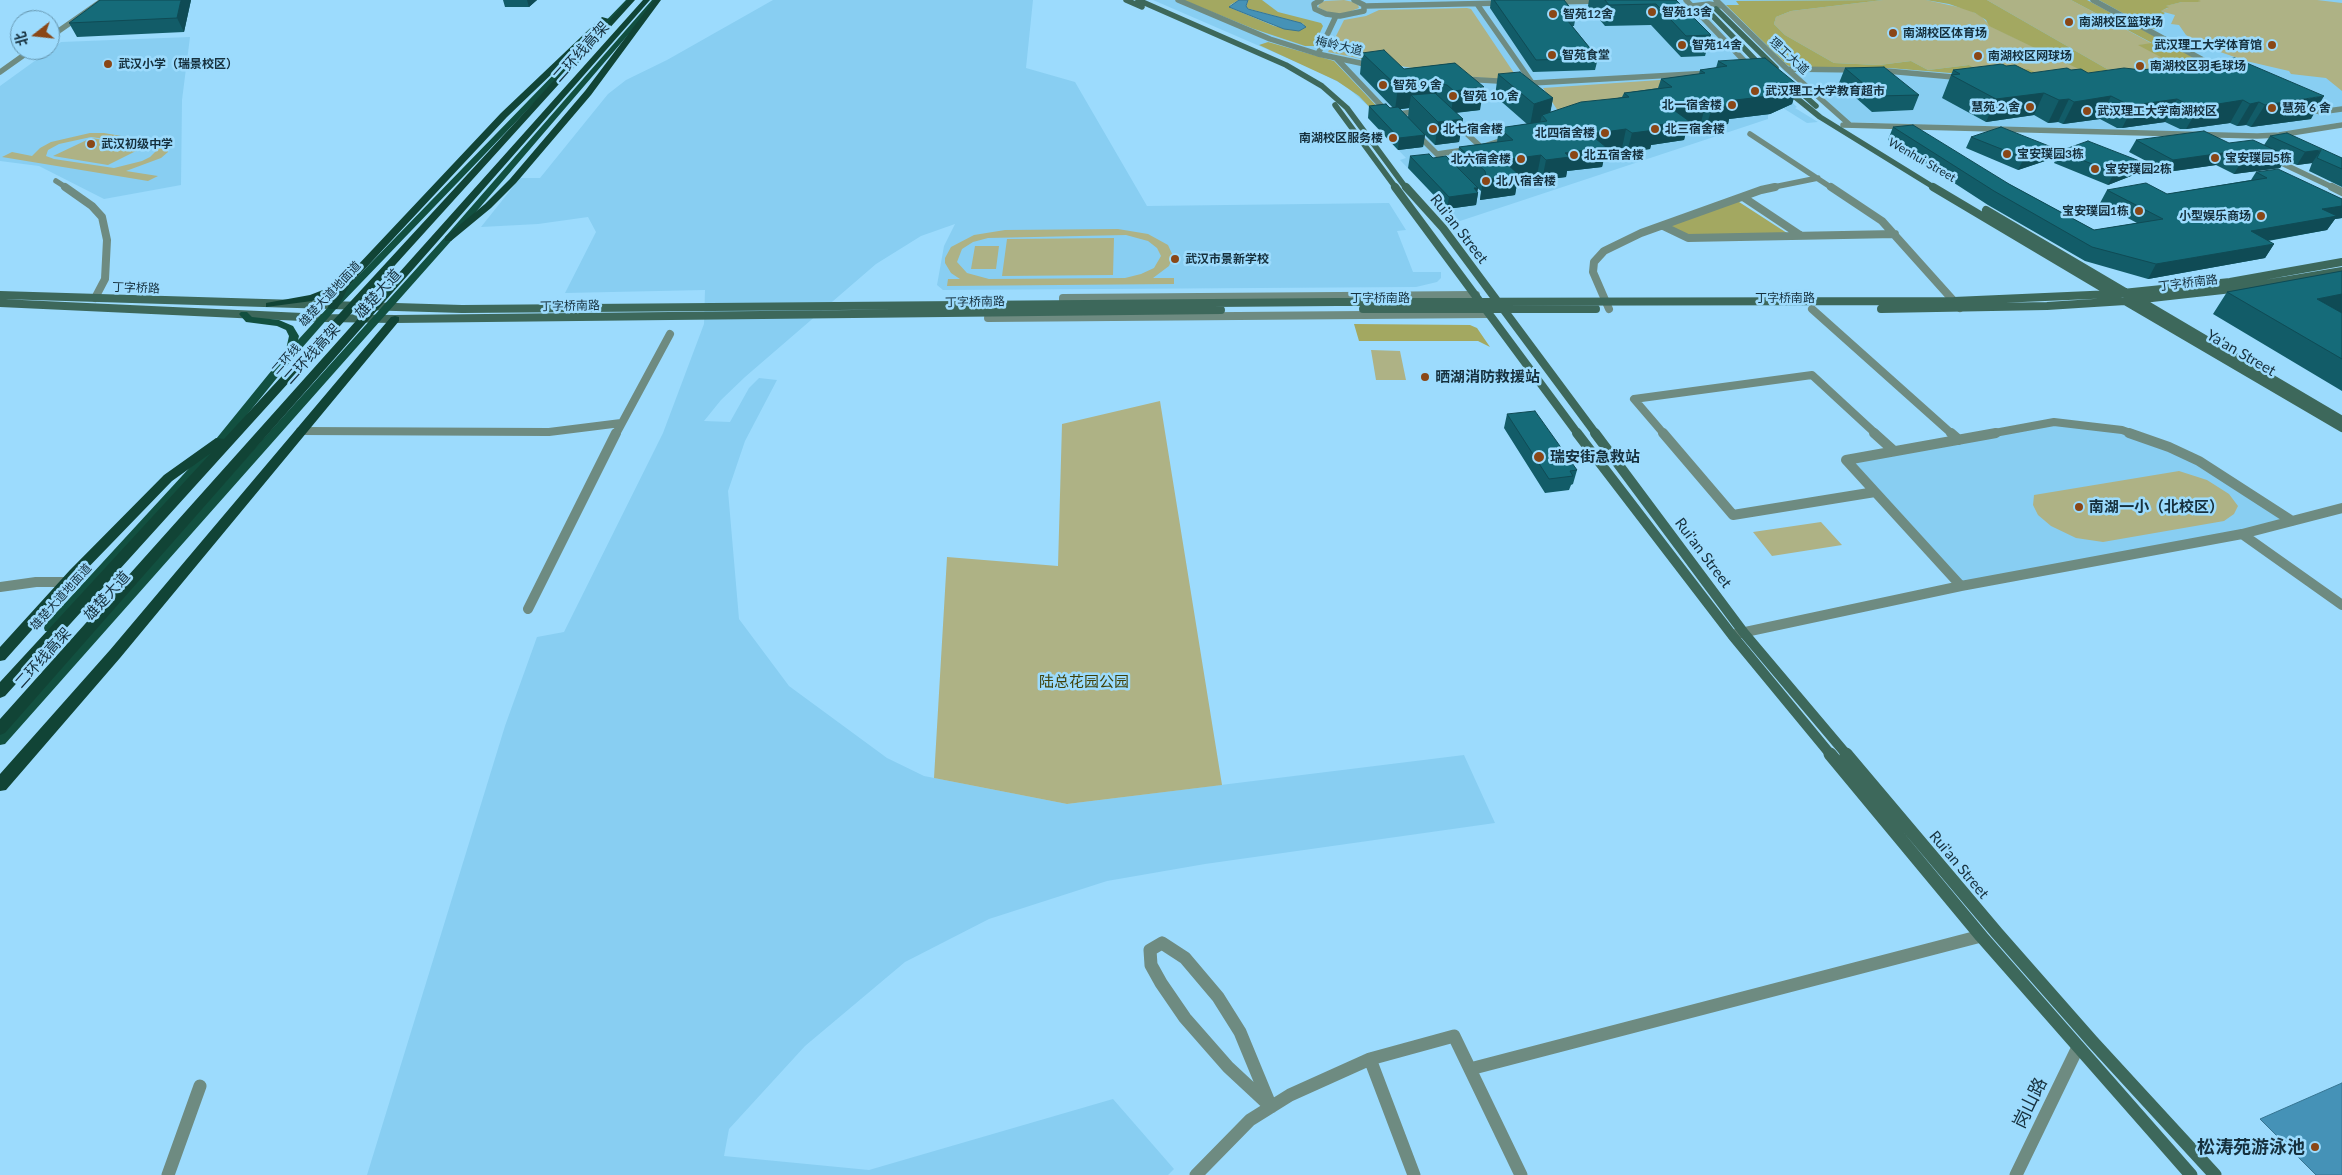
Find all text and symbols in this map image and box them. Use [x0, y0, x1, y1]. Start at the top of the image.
place label: 智苑13舍 [1662, 5, 1712, 19]
marker: 智苑13舍 [1646, 6, 1658, 18]
place label: 智苑12舍 [1563, 7, 1613, 21]
marker: 智苑12舍 [1547, 8, 1559, 20]
north arrow [10, 10, 60, 60]
place label: 南湖校区篮球场 [2079, 15, 2163, 29]
marker: 南湖校区篮球场 [2063, 16, 2075, 28]
street label: 二环线高架 [549, 18, 613, 86]
place label: 南湖校区体育场 [1903, 26, 1987, 40]
marker: 南湖校区体育场 [1887, 27, 1899, 39]
text: 北 [11, 30, 31, 48]
street label: 梅岭大道 [1314, 34, 1364, 58]
street label: 理工大道 [1767, 34, 1811, 78]
place label: 智苑14舍 [1692, 38, 1742, 52]
place label: 武汉理工大学体育馆 [2154, 38, 2262, 52]
marker: 智苑14舍 [1676, 39, 1688, 51]
marker: 武汉理工大学体育馆 [2266, 39, 2278, 51]
place label: 智苑食堂 [1562, 48, 1610, 62]
marker: 智苑食堂 [1546, 49, 1558, 61]
place label: 南湖校区网球场 [1988, 49, 2072, 63]
marker: 南湖校区网球场 [1972, 50, 1984, 62]
place label: 武汉小学（瑞景校区） [118, 57, 238, 71]
marker: 武汉小学（瑞景校区） [102, 58, 114, 70]
place label: 南湖校区羽毛球场 [2150, 59, 2246, 73]
marker: 南湖校区羽毛球场 [2134, 60, 2146, 72]
place label: 智苑 9 舍 [1393, 78, 1442, 92]
marker: 智苑 9 舍 [1377, 79, 1389, 91]
place label: 武汉理工大学教育超市 [1765, 84, 1885, 98]
marker: 武汉理工大学教育超市 [1749, 85, 1761, 97]
place label: 智苑 10 舍 [1463, 89, 1519, 103]
marker: 智苑 10 舍 [1447, 90, 1459, 102]
place label: 北一宿舍楼 [1662, 98, 1722, 112]
marker: 北一宿舍楼 [1726, 99, 1738, 111]
place label: 慧苑 2 舍 [1971, 100, 2020, 114]
marker: 慧苑 2 舍 [2024, 101, 2036, 113]
place label: 慧苑 6 舍 [2282, 101, 2331, 115]
marker: 慧苑 6 舍 [2266, 102, 2278, 114]
place label: 武汉理工大学南湖校区 [2097, 104, 2217, 118]
marker: 武汉理工大学南湖校区 [2081, 105, 2093, 117]
place label: 北七宿舍楼 [1443, 122, 1503, 136]
place label: 北三宿舍楼 [1665, 122, 1725, 136]
marker: 北七宿舍楼 [1427, 123, 1439, 135]
marker: 北三宿舍楼 [1649, 123, 1661, 135]
place label: 北四宿舍楼 [1535, 126, 1595, 140]
marker: 北四宿舍楼 [1599, 127, 1611, 139]
place label: 南湖校区服务楼 [1299, 131, 1383, 145]
marker: 南湖校区服务楼 [1387, 132, 1399, 144]
street label: Wenhui Street [1886, 135, 1958, 185]
place label: 武汉初级中学 [101, 137, 173, 151]
marker: 武汉初级中学 [85, 138, 97, 150]
place label: 宝安璞园3栋 [2017, 147, 2084, 161]
place label: 北五宿舍楼 [1584, 148, 1644, 162]
marker: 宝安璞园3栋 [2001, 148, 2013, 160]
marker: 北五宿舍楼 [1568, 149, 1580, 161]
place label: 宝安璞园5栋 [2225, 151, 2292, 165]
place label: 北六宿舍楼 [1451, 152, 1511, 166]
marker: 宝安璞园5栋 [2209, 152, 2221, 164]
marker: 北六宿舍楼 [1515, 153, 1527, 165]
place label: 宝安璞园2栋 [2105, 162, 2172, 176]
marker: 宝安璞园2栋 [2089, 163, 2101, 175]
place label: 北八宿舍楼 [1496, 174, 1556, 188]
marker: 北八宿舍楼 [1480, 175, 1492, 187]
street label: Rui'an Street [1426, 191, 1492, 267]
place label: 宝安璞园1栋 [2062, 204, 2129, 218]
marker: 宝安璞园1栋 [2133, 205, 2145, 217]
place label: 小型娱乐商场 [2179, 209, 2251, 223]
marker: 小型娱乐商场 [2255, 210, 2267, 222]
place label: 武汉市景新学校 [1185, 252, 1269, 266]
marker: 武汉市景新学校 [1169, 253, 1181, 265]
street label: 雄楚大道地面道 [296, 258, 364, 330]
street label: 雄楚大道 [351, 266, 405, 322]
street label: 丁字桥南路 [2157, 272, 2219, 294]
street label: 丁字桥路 [112, 280, 160, 296]
street label: 丁字桥南路 [1350, 291, 1410, 305]
street label: 丁字桥南路 [1755, 291, 1815, 305]
street label: 丁字桥南路 [945, 294, 1005, 310]
street label: 丁字桥南路 [540, 298, 600, 314]
street label: 二环线高架 [280, 320, 344, 388]
street label: Ya'an Street [2203, 326, 2279, 380]
street label: 二环线 [269, 341, 303, 377]
place label: 晒湖消防救援站 [1435, 368, 1540, 386]
marker: 晒湖消防救援站 [1419, 371, 1431, 383]
place label: 瑞安街急救站 [1550, 448, 1640, 466]
marker: 瑞安街急救站 [1532, 450, 1546, 464]
place label: 南湖一小（北校区） [2089, 498, 2224, 516]
marker: 南湖一小（北校区） [2073, 501, 2085, 513]
street label: Rui'an Street [1671, 514, 1735, 592]
street label: 雄楚大道地面道 [28, 561, 94, 633]
street label: 雄楚大道 [80, 568, 134, 624]
street label: 二环线高架 [11, 624, 75, 692]
park label: 陆总花园公园 [1039, 673, 1129, 691]
street label: Rui'an Street [1925, 827, 1993, 903]
street label: 岗山路 [2008, 1074, 2052, 1132]
place label: 松涛苑游泳池 [2197, 1136, 2305, 1158]
marker: 松涛苑游泳池 [2309, 1141, 2321, 1153]

